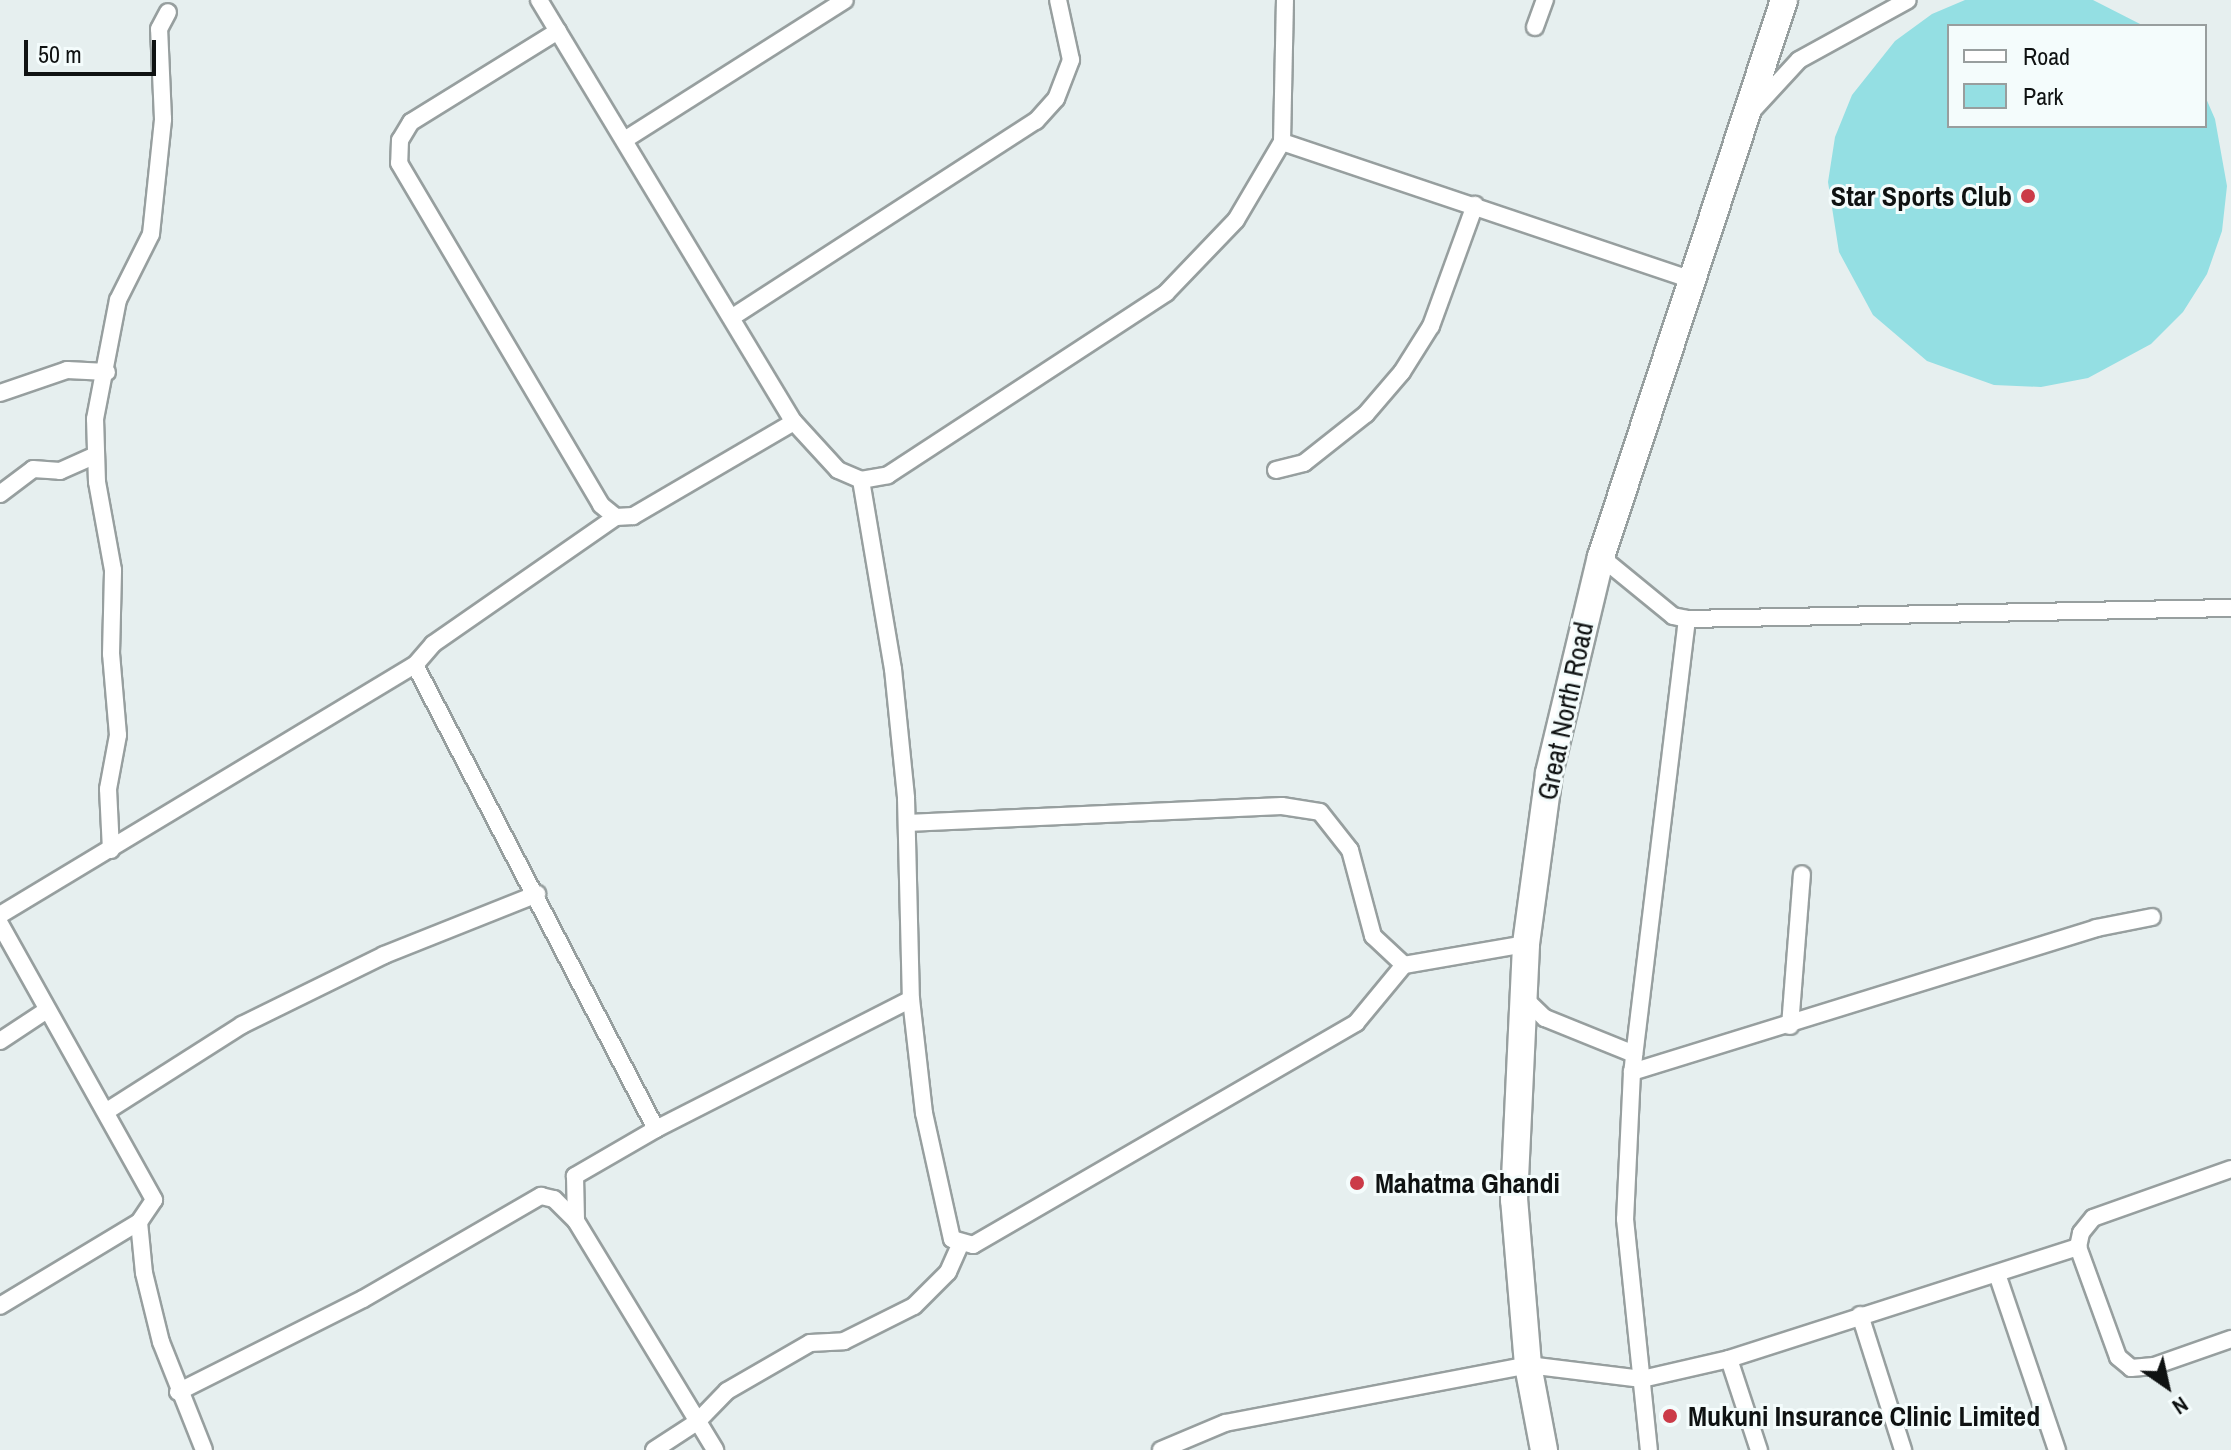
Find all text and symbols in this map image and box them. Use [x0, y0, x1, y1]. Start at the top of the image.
scale bar [28, 24, 160, 74]
legend [1947, 24, 2207, 128]
text: 50 m [38, 38, 82, 70]
text: Road [2023, 40, 2070, 72]
text: Park [2023, 80, 2063, 112]
place label: Star Sports Club [1831, 179, 2012, 213]
marker: Star Sports Club [2019, 187, 2037, 205]
street label: Great North Road [1530, 619, 1600, 803]
place label: Mahatma Ghandi [1375, 1166, 1560, 1200]
marker: Mahatma Ghandi [1346, 1172, 1368, 1194]
north arrow [2127, 1346, 2207, 1426]
text: N [2167, 1390, 2194, 1422]
place label: Mukuni Insurance Clinic Limited [1688, 1399, 2040, 1433]
marker: Mukuni Insurance Clinic Limited [1659, 1405, 1681, 1427]

